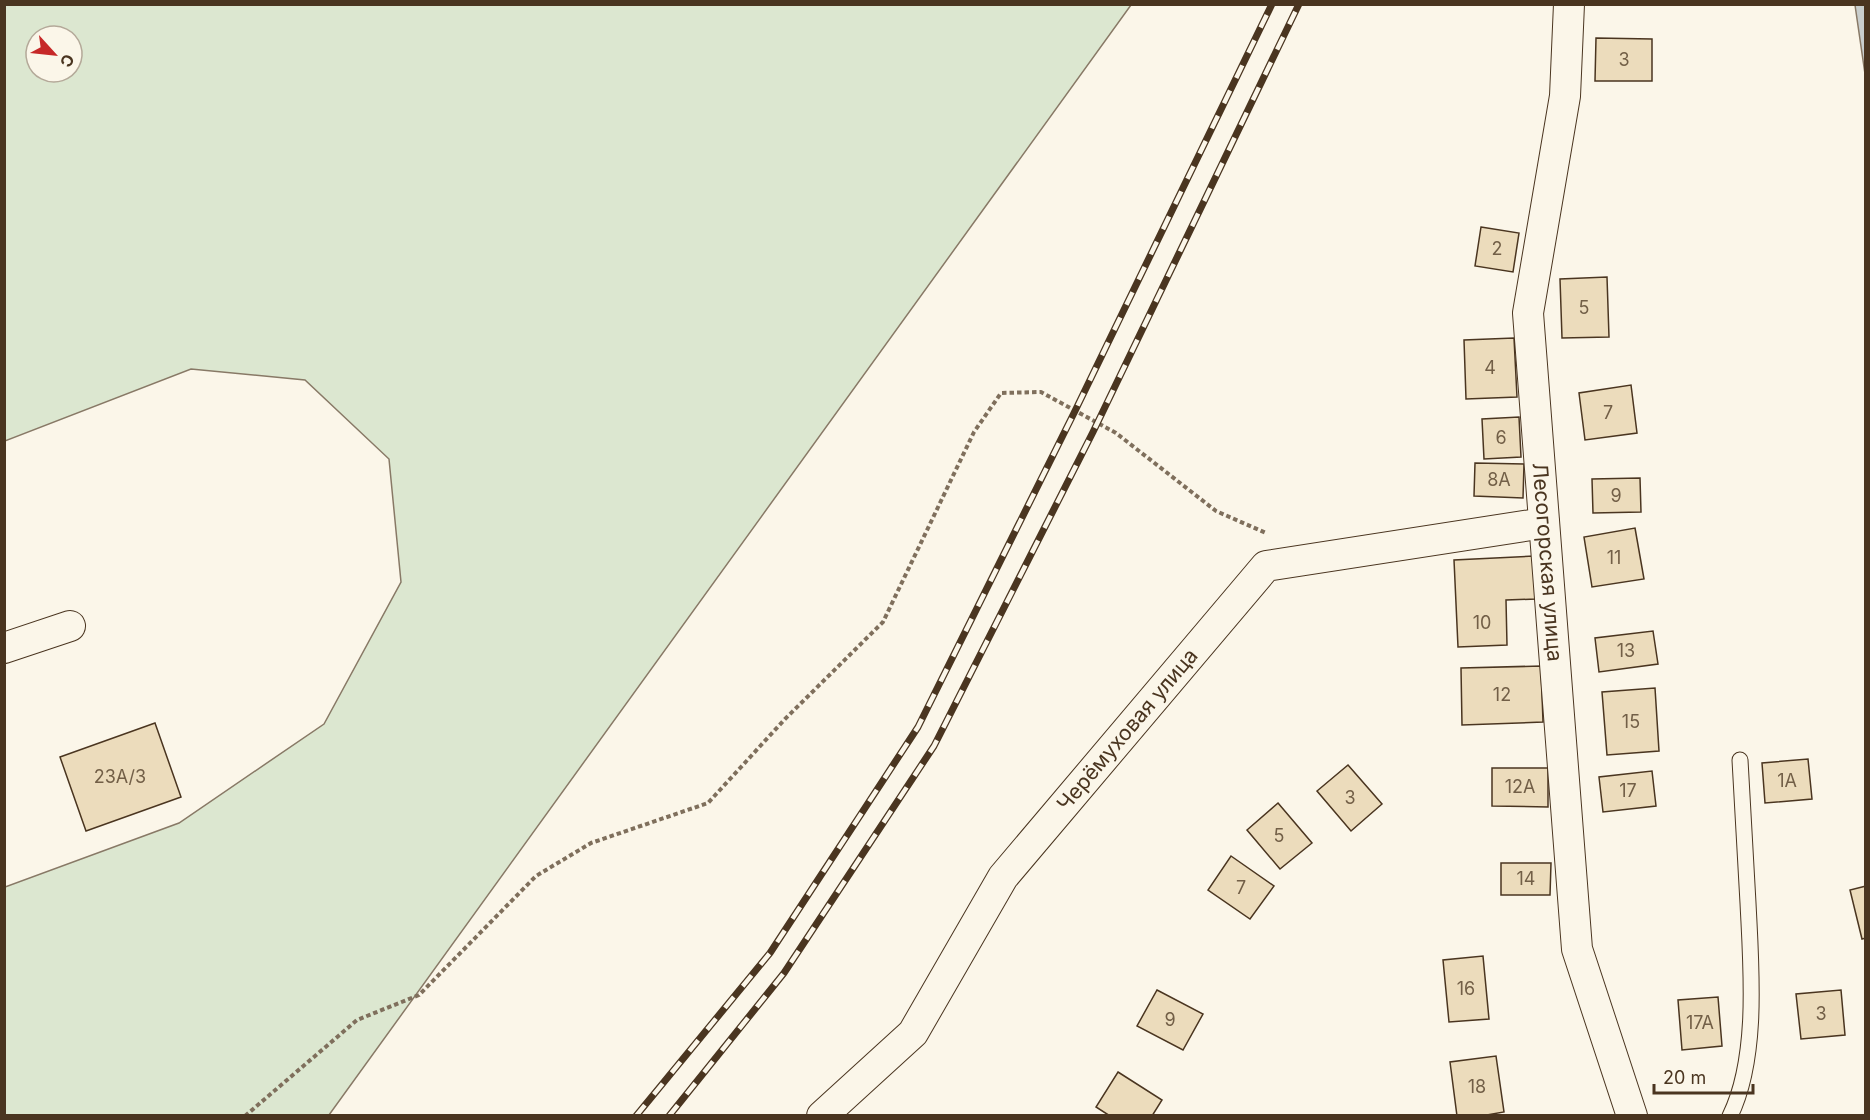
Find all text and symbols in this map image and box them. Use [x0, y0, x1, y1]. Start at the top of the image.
north arrow [24, 24, 84, 84]
house number: 3 [1618, 49, 1630, 70]
text: С [56, 51, 79, 71]
house number: 2 [1492, 238, 1502, 259]
house number: 5 [1579, 297, 1589, 318]
house number: 4 [1484, 357, 1496, 378]
house number: 7 [1603, 402, 1613, 423]
house number: 6 [1495, 427, 1507, 448]
street label: Лесогорская улица [1528, 462, 1568, 662]
house number: 8А [1487, 469, 1511, 490]
house number: 9 [1610, 485, 1622, 506]
house number: 11 [1607, 547, 1621, 568]
house number: 10 [1473, 612, 1491, 633]
house number: 13 [1617, 640, 1635, 661]
street label: Черёмуховая улица [1051, 643, 1203, 816]
house number: 12 [1493, 684, 1511, 705]
house number: 15 [1622, 711, 1640, 732]
house number: 23А/3 [94, 766, 146, 787]
house number: 1А [1777, 770, 1797, 791]
house number: 12А [1505, 776, 1535, 797]
house number: 17 [1619, 780, 1637, 801]
house number: 3 [1344, 787, 1356, 808]
house number: 5 [1274, 825, 1284, 846]
house number: 14 [1517, 868, 1535, 889]
house number: 7 [1236, 877, 1246, 898]
house number: 16 [1457, 978, 1475, 999]
house number: 3 [1815, 1003, 1827, 1024]
house number: 9 [1164, 1009, 1176, 1030]
house number: 17А [1686, 1012, 1714, 1033]
scale bar [1654, 1057, 1753, 1095]
text: 20 m [1663, 1067, 1706, 1088]
house number: 18 [1468, 1076, 1486, 1097]

